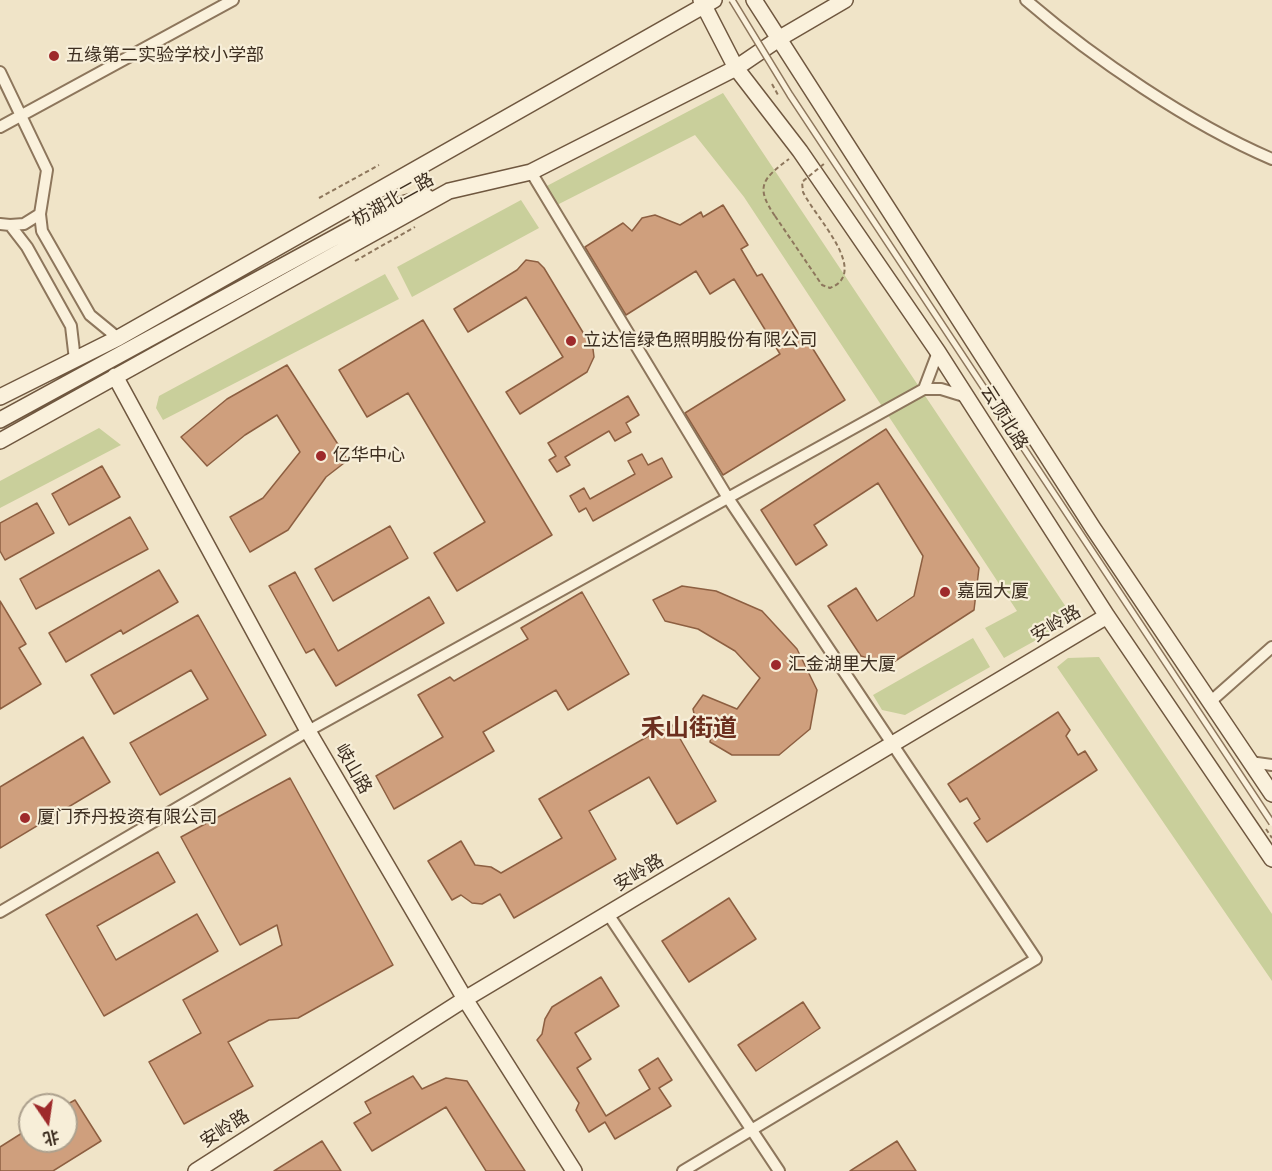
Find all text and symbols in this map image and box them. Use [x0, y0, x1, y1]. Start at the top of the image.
place label: 五缘第二实验学校小学部 [66, 45, 264, 67]
marker: 五缘第二实验学校小学部 [47, 49, 61, 63]
street label: 枋湖北二路 [348, 169, 438, 231]
place label: 立达信绿色照明股份有限公司 [583, 330, 817, 352]
marker: 立达信绿色照明股份有限公司 [564, 334, 578, 348]
street label: 云顶北路 [976, 382, 1032, 454]
place label: 亿华中心 [333, 445, 405, 467]
marker: 亿华中心 [314, 449, 328, 463]
place label: 嘉园大厦 [957, 581, 1029, 603]
marker: 嘉园大厦 [938, 585, 952, 599]
street label: 安岭路 [1027, 601, 1085, 647]
place label: 汇金湖里大厦 [788, 654, 896, 676]
marker: 汇金湖里大厦 [769, 658, 783, 672]
district label: 禾山街道 [641, 715, 737, 743]
street label: 岐山路 [330, 740, 376, 798]
place label: 厦门乔丹投资有限公司 [37, 807, 217, 829]
marker: 厦门乔丹投资有限公司 [18, 811, 32, 825]
street label: 安岭路 [610, 850, 668, 896]
north arrow [18, 1093, 78, 1153]
street label: 安岭路 [196, 1105, 254, 1153]
text: 北 [41, 1125, 62, 1152]

